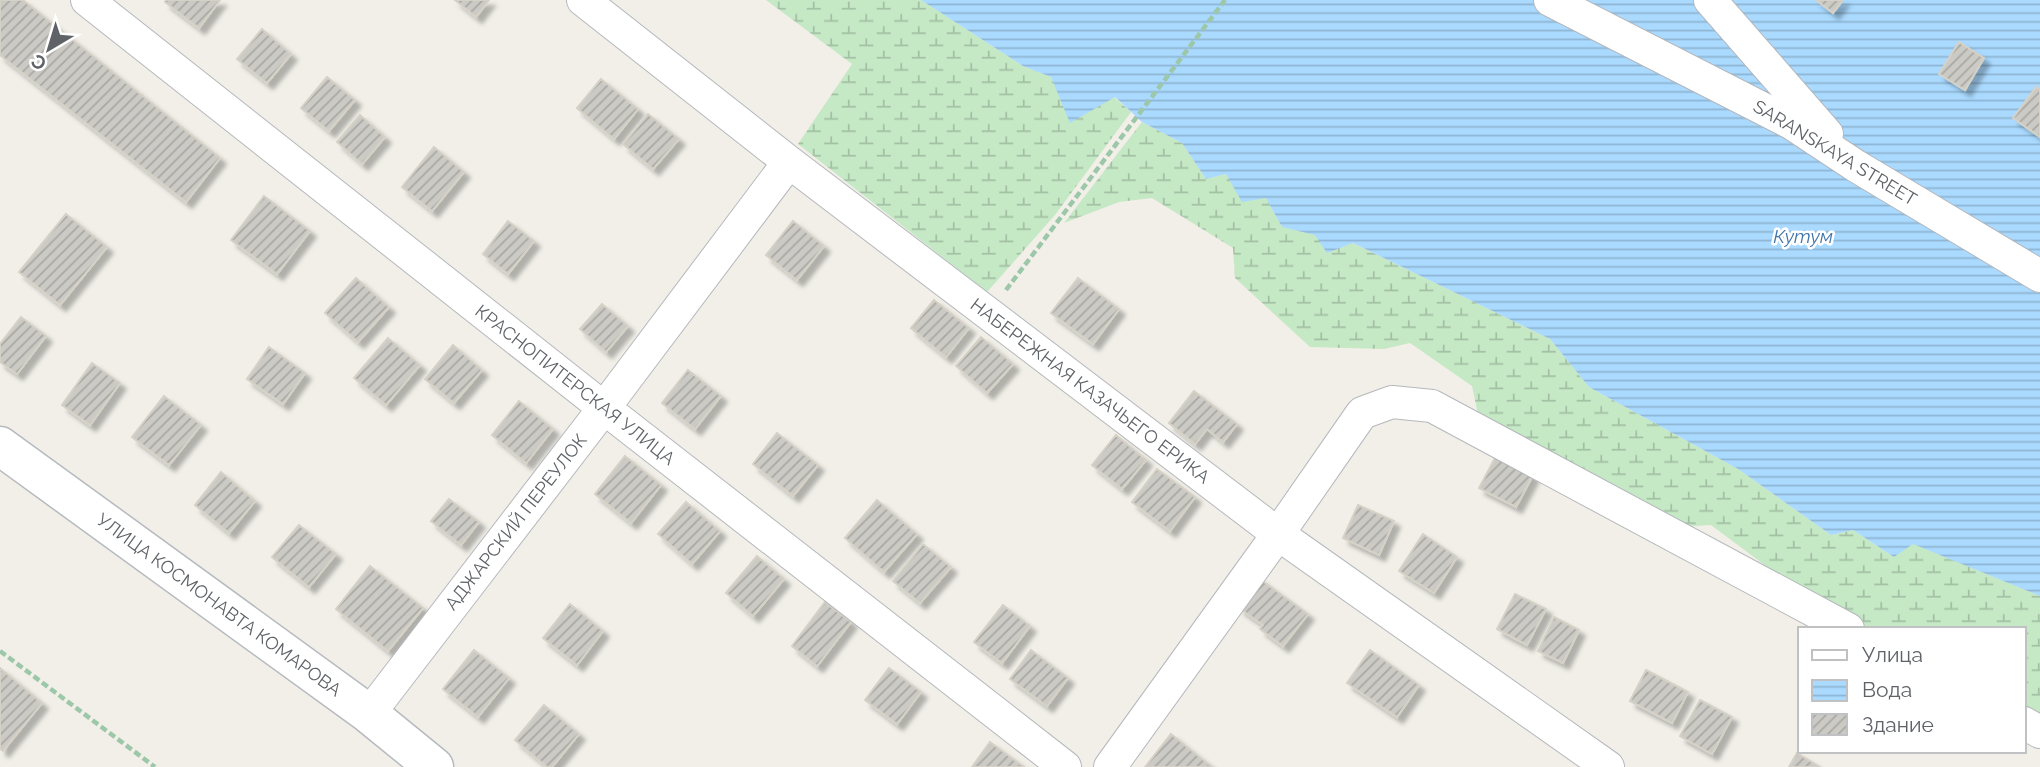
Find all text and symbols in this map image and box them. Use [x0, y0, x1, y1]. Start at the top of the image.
north arrow [14, 14, 84, 84]
text: С [27, 50, 50, 75]
street label: SARANSKAYA STREET [1750, 95, 1921, 210]
water label: Кутум [1773, 225, 1833, 247]
street label: НАБЕРЕЖНАЯ КАЗАЧЬЕГО ЕРИКА [967, 294, 1214, 487]
street label: КРАСНОПИТЕРСКАЯ УЛИЦА [471, 300, 679, 469]
street label: АДЖАРСКИЙ ПЕРЕУЛОК [440, 430, 591, 614]
street label: УЛИЦА КОСМОНАВТА КОМАРОВА [93, 509, 346, 700]
legend [1798, 627, 2026, 753]
text: Улица [1862, 642, 1923, 667]
text: Вода [1862, 677, 1912, 702]
text: Здание [1862, 712, 1934, 737]

